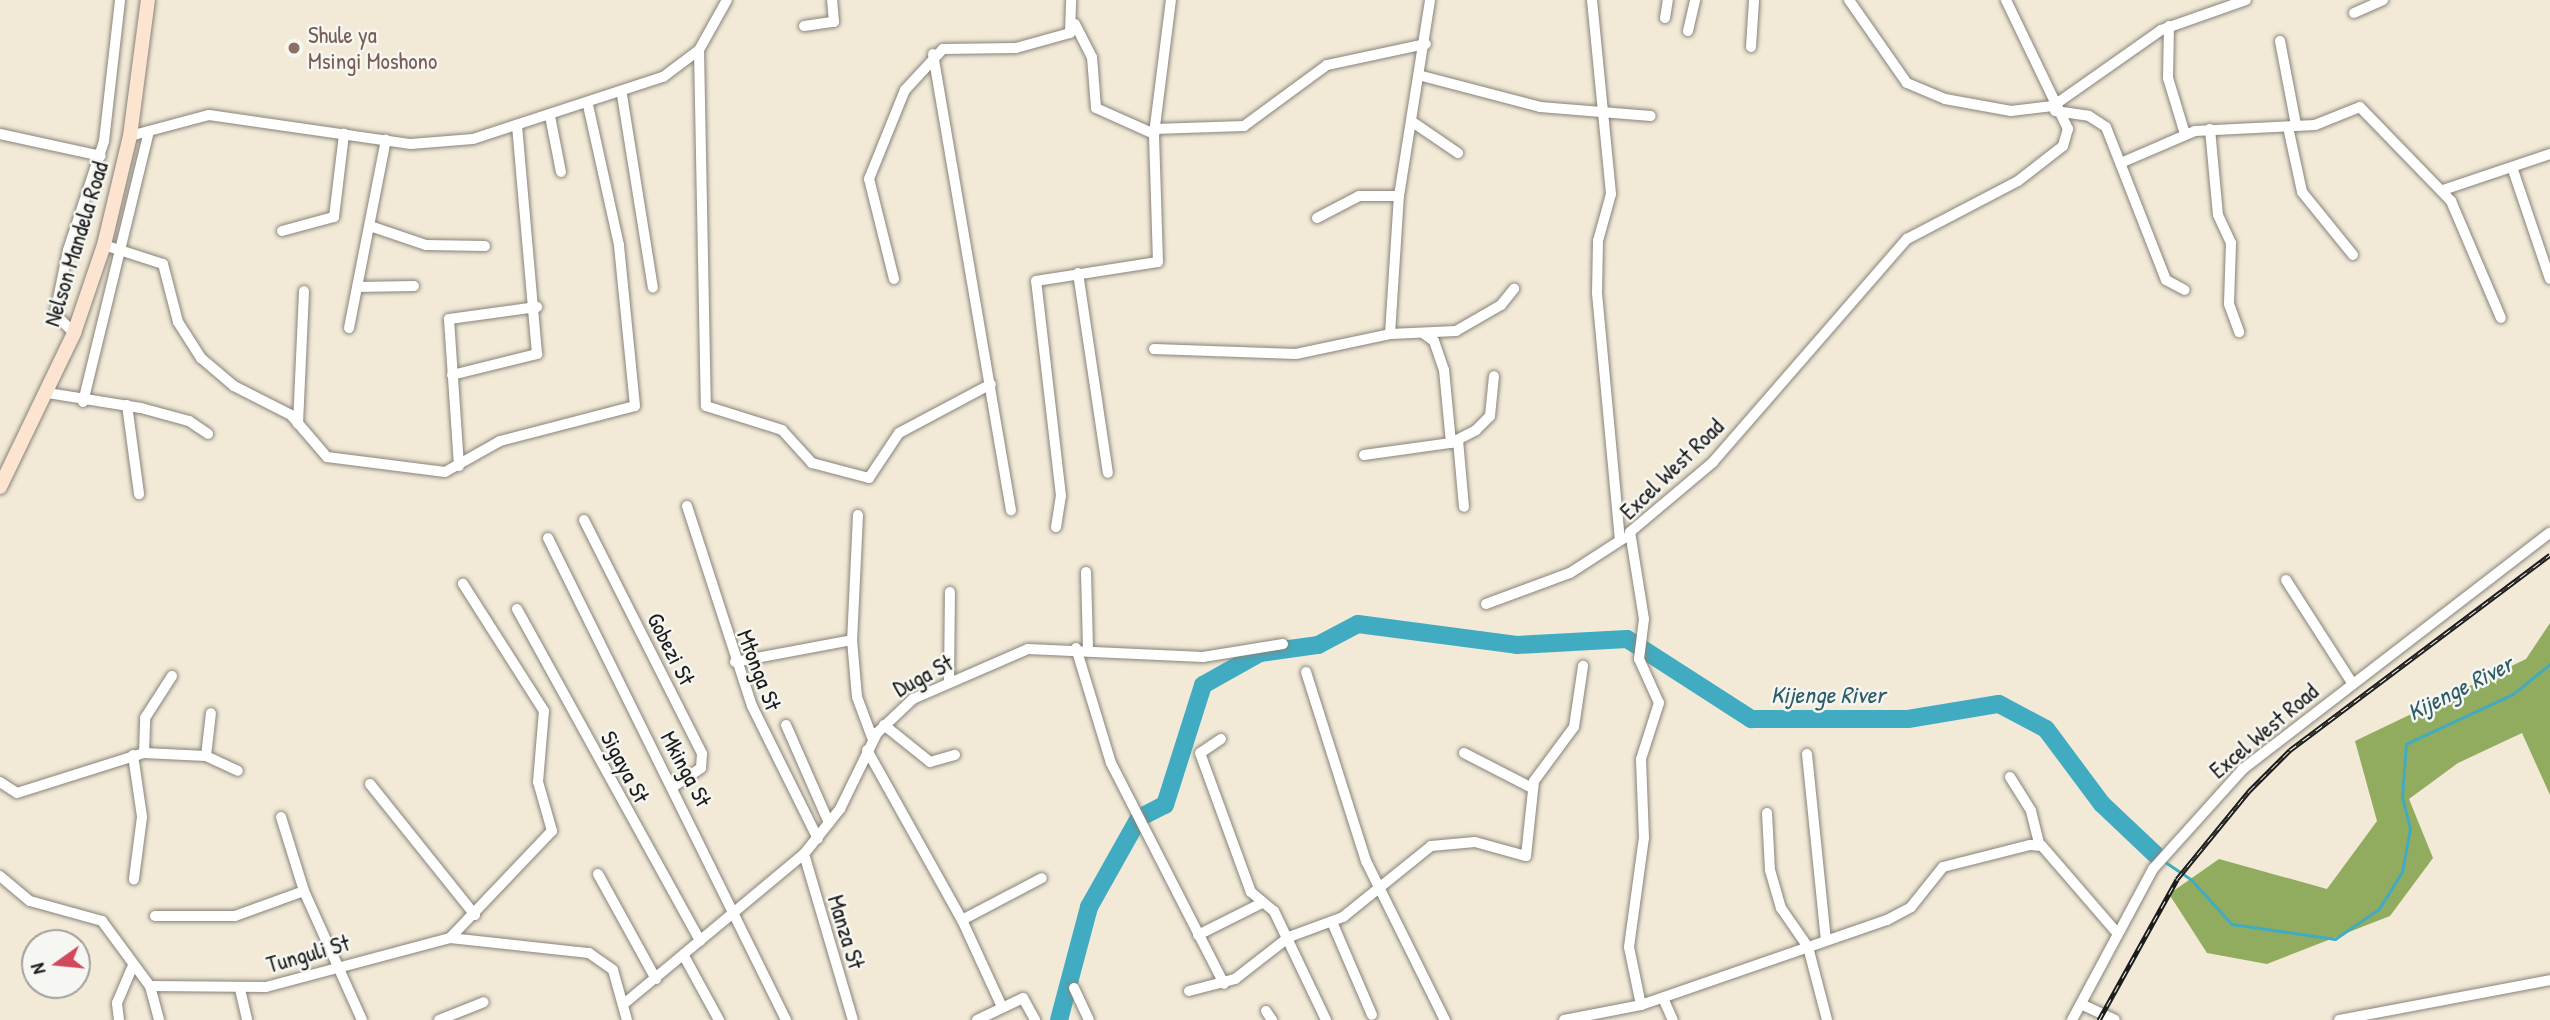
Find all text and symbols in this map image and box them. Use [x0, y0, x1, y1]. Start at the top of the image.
place label: Shule ya Msingi Moshono [308, 21, 437, 75]
marker: Shule ya Msingi Moshono [286, 40, 302, 56]
street label: Nelson Mandela Road [38, 158, 114, 330]
street label: Excel West Road [1615, 413, 1729, 525]
street label: Gobezi St [641, 608, 701, 690]
street label: Mtonga St [731, 626, 787, 714]
street label: Duga St [889, 649, 957, 703]
water label: Kijenge River [2403, 649, 2517, 727]
street label: Excel West Road [2204, 678, 2324, 784]
water label: Kijenge River [1771, 681, 1885, 709]
street label: Sigaya St [595, 726, 655, 808]
street label: Mkinga St [655, 726, 717, 812]
street label: Manza St [822, 892, 870, 972]
north arrow [21, 929, 91, 999]
street label: Tunguli St [263, 929, 353, 979]
text: N [24, 961, 52, 977]

